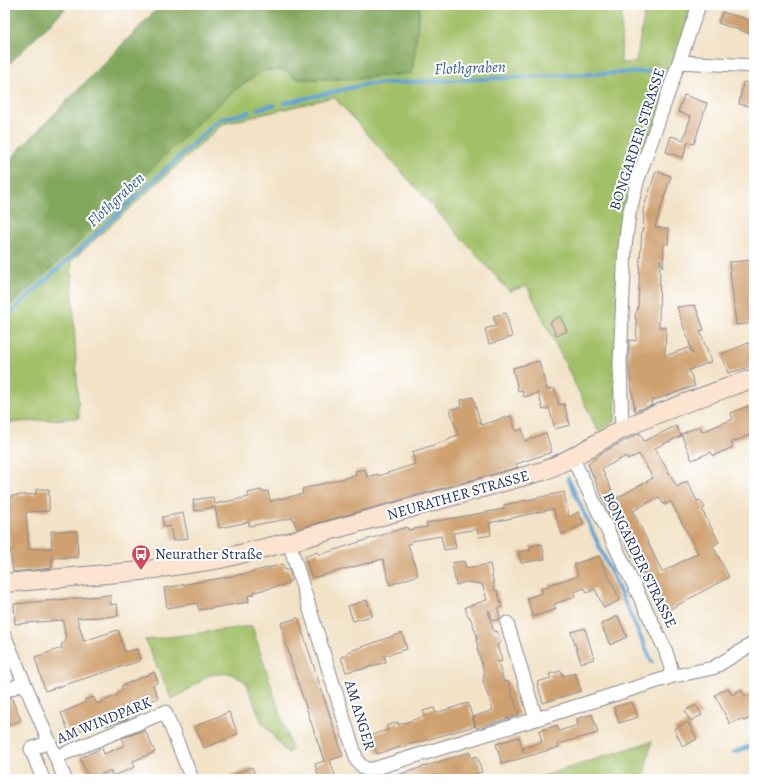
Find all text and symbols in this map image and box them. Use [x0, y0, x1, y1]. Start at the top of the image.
water label: Flothgraben [434, 56, 506, 80]
street label: BONGARDER STRASSE [605, 65, 669, 213]
water label: Flothgraben [82, 167, 149, 232]
street label: NEURATHER STRASSE [385, 465, 531, 525]
street label: BONGARDER STRASSE [598, 489, 682, 631]
bus stop icon: Neurather Straße [130, 543, 152, 571]
place label: Neurather Straße [155, 544, 263, 564]
street label: AM ANGER [340, 677, 380, 753]
street label: AM WINDPARK [53, 692, 155, 748]

